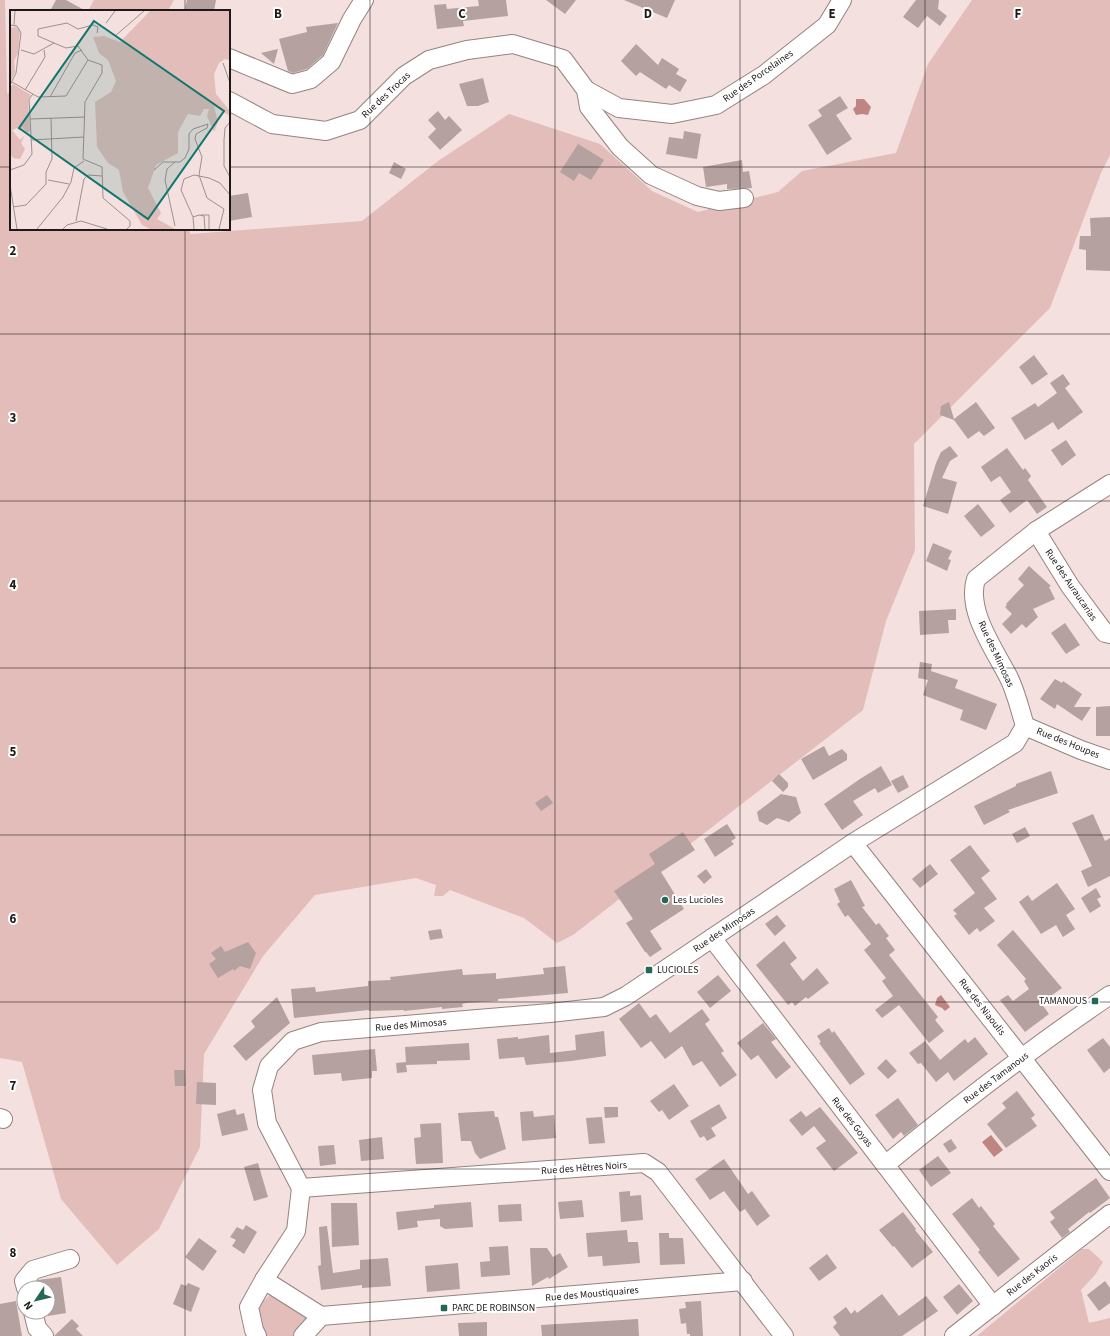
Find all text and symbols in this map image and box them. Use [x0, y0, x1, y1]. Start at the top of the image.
text: B [274, 5, 282, 23]
text: C [458, 5, 466, 23]
text: D [644, 5, 652, 23]
text: E [828, 5, 836, 23]
text: F [1015, 5, 1022, 23]
inset map [10, 10, 230, 230]
street label: Rue des Porcelaines [720, 46, 796, 106]
street label: Rue des Trocas [358, 69, 414, 121]
text: 2 [10, 242, 17, 260]
text: 3 [10, 409, 17, 427]
street label: Rue des Auraucarias [1042, 546, 1100, 624]
text: 4 [10, 576, 17, 594]
street label: Rue des Mimosas [975, 619, 1017, 689]
street label: Rue des Houpes [1034, 724, 1102, 762]
text: 5 [10, 743, 17, 761]
place label: Les Lucioles [673, 893, 723, 907]
marker: Les Lucioles [660, 895, 670, 905]
street label: Rue des Mimosas [690, 904, 758, 956]
text: 6 [10, 910, 17, 928]
place label: LUCIOLES [657, 963, 698, 977]
marker: LUCIOLES [644, 965, 654, 975]
street label: Rue des Niaoulis [955, 976, 1009, 1038]
place label: TAMANOUS [1039, 994, 1087, 1008]
marker: TAMANOUS [1090, 996, 1100, 1006]
street label: Rue des Mimosas [375, 1015, 447, 1035]
street label: Rue des Tamanous [961, 1049, 1031, 1107]
text: 7 [10, 1077, 17, 1095]
street label: Rue des Goyas [828, 1094, 876, 1150]
street label: Rue des Hêtres Noirs [541, 1158, 627, 1178]
text: 8 [10, 1244, 17, 1262]
street label: Rue des Kaoris [1004, 1251, 1060, 1299]
north arrow [16, 1280, 56, 1320]
street label: Rue des Moustiquaires [545, 1283, 639, 1305]
text: N [20, 1298, 36, 1313]
place label: PARC DE ROBINSON [452, 1301, 535, 1315]
marker: PARC DE ROBINSON [439, 1303, 449, 1313]

